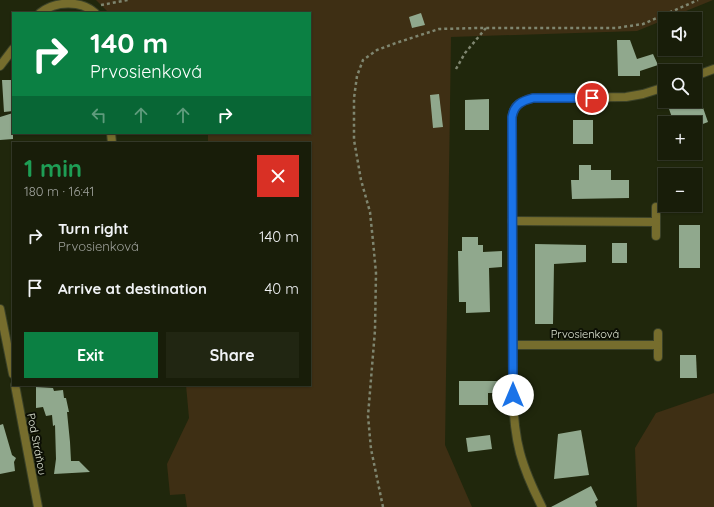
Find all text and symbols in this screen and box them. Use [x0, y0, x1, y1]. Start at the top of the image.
map controls [658, 12, 702, 212]
button: sound [658, 12, 702, 56]
text: 140 m [90, 25, 168, 60]
icon: right [24, 28, 76, 80]
text: Prvosienková [90, 60, 202, 83]
button: search [658, 64, 702, 108]
pin [575, 81, 609, 115]
icon: arrive [581, 87, 603, 109]
icon: left [88, 104, 110, 126]
icon: ahead [130, 104, 152, 126]
icon: ahead [172, 104, 194, 126]
icon: right [214, 104, 236, 126]
button: + [658, 116, 702, 160]
text: 1 min [24, 153, 82, 183]
button: close [257, 155, 299, 197]
button: − [658, 168, 702, 212]
text: 180 m · 16:41 [24, 183, 94, 199]
text: Turn right [58, 219, 129, 238]
icon: right [24, 225, 46, 247]
text: 140 m [259, 227, 299, 246]
text: Prvosienková [58, 238, 139, 254]
icon: arrive [24, 277, 46, 299]
text: Arrive at destination [58, 279, 207, 298]
text: 40 m [264, 279, 299, 298]
street label: Prvosienková [551, 327, 619, 341]
button: Exit [24, 332, 158, 378]
button: Share [166, 332, 299, 378]
position arrow [492, 374, 534, 416]
street label: Pod Stráňou [24, 412, 50, 476]

